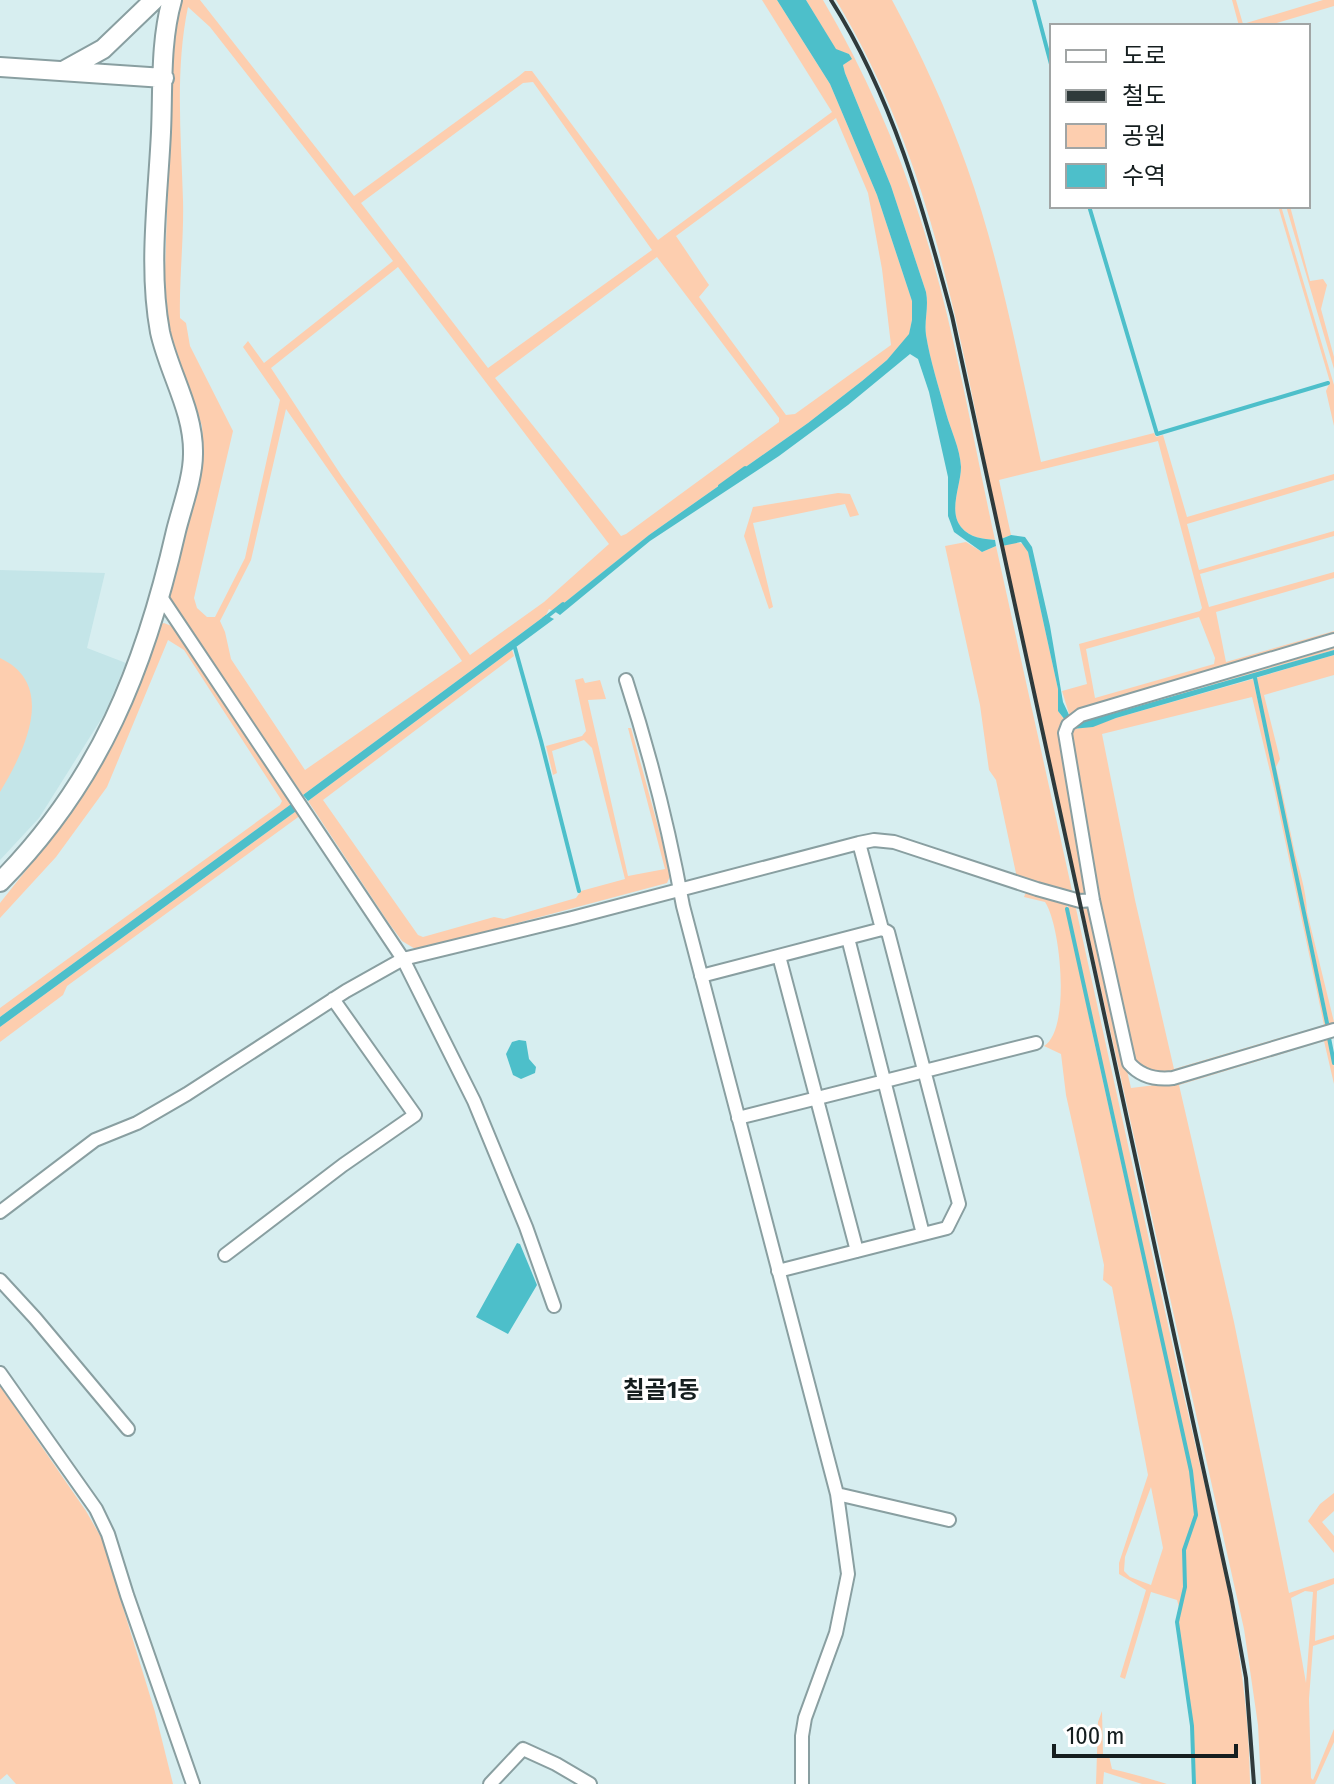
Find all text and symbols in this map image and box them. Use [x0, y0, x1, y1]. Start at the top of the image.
legend [1050, 24, 1310, 208]
text: 도로 [1122, 42, 1166, 70]
text: 철도 [1122, 82, 1166, 110]
text: 공원 [1122, 122, 1166, 150]
text: 수역 [1122, 162, 1166, 190]
district label: 칠골1동 [623, 1376, 699, 1404]
scale bar [1054, 1708, 1236, 1758]
text: 100 m [1066, 1722, 1124, 1750]

